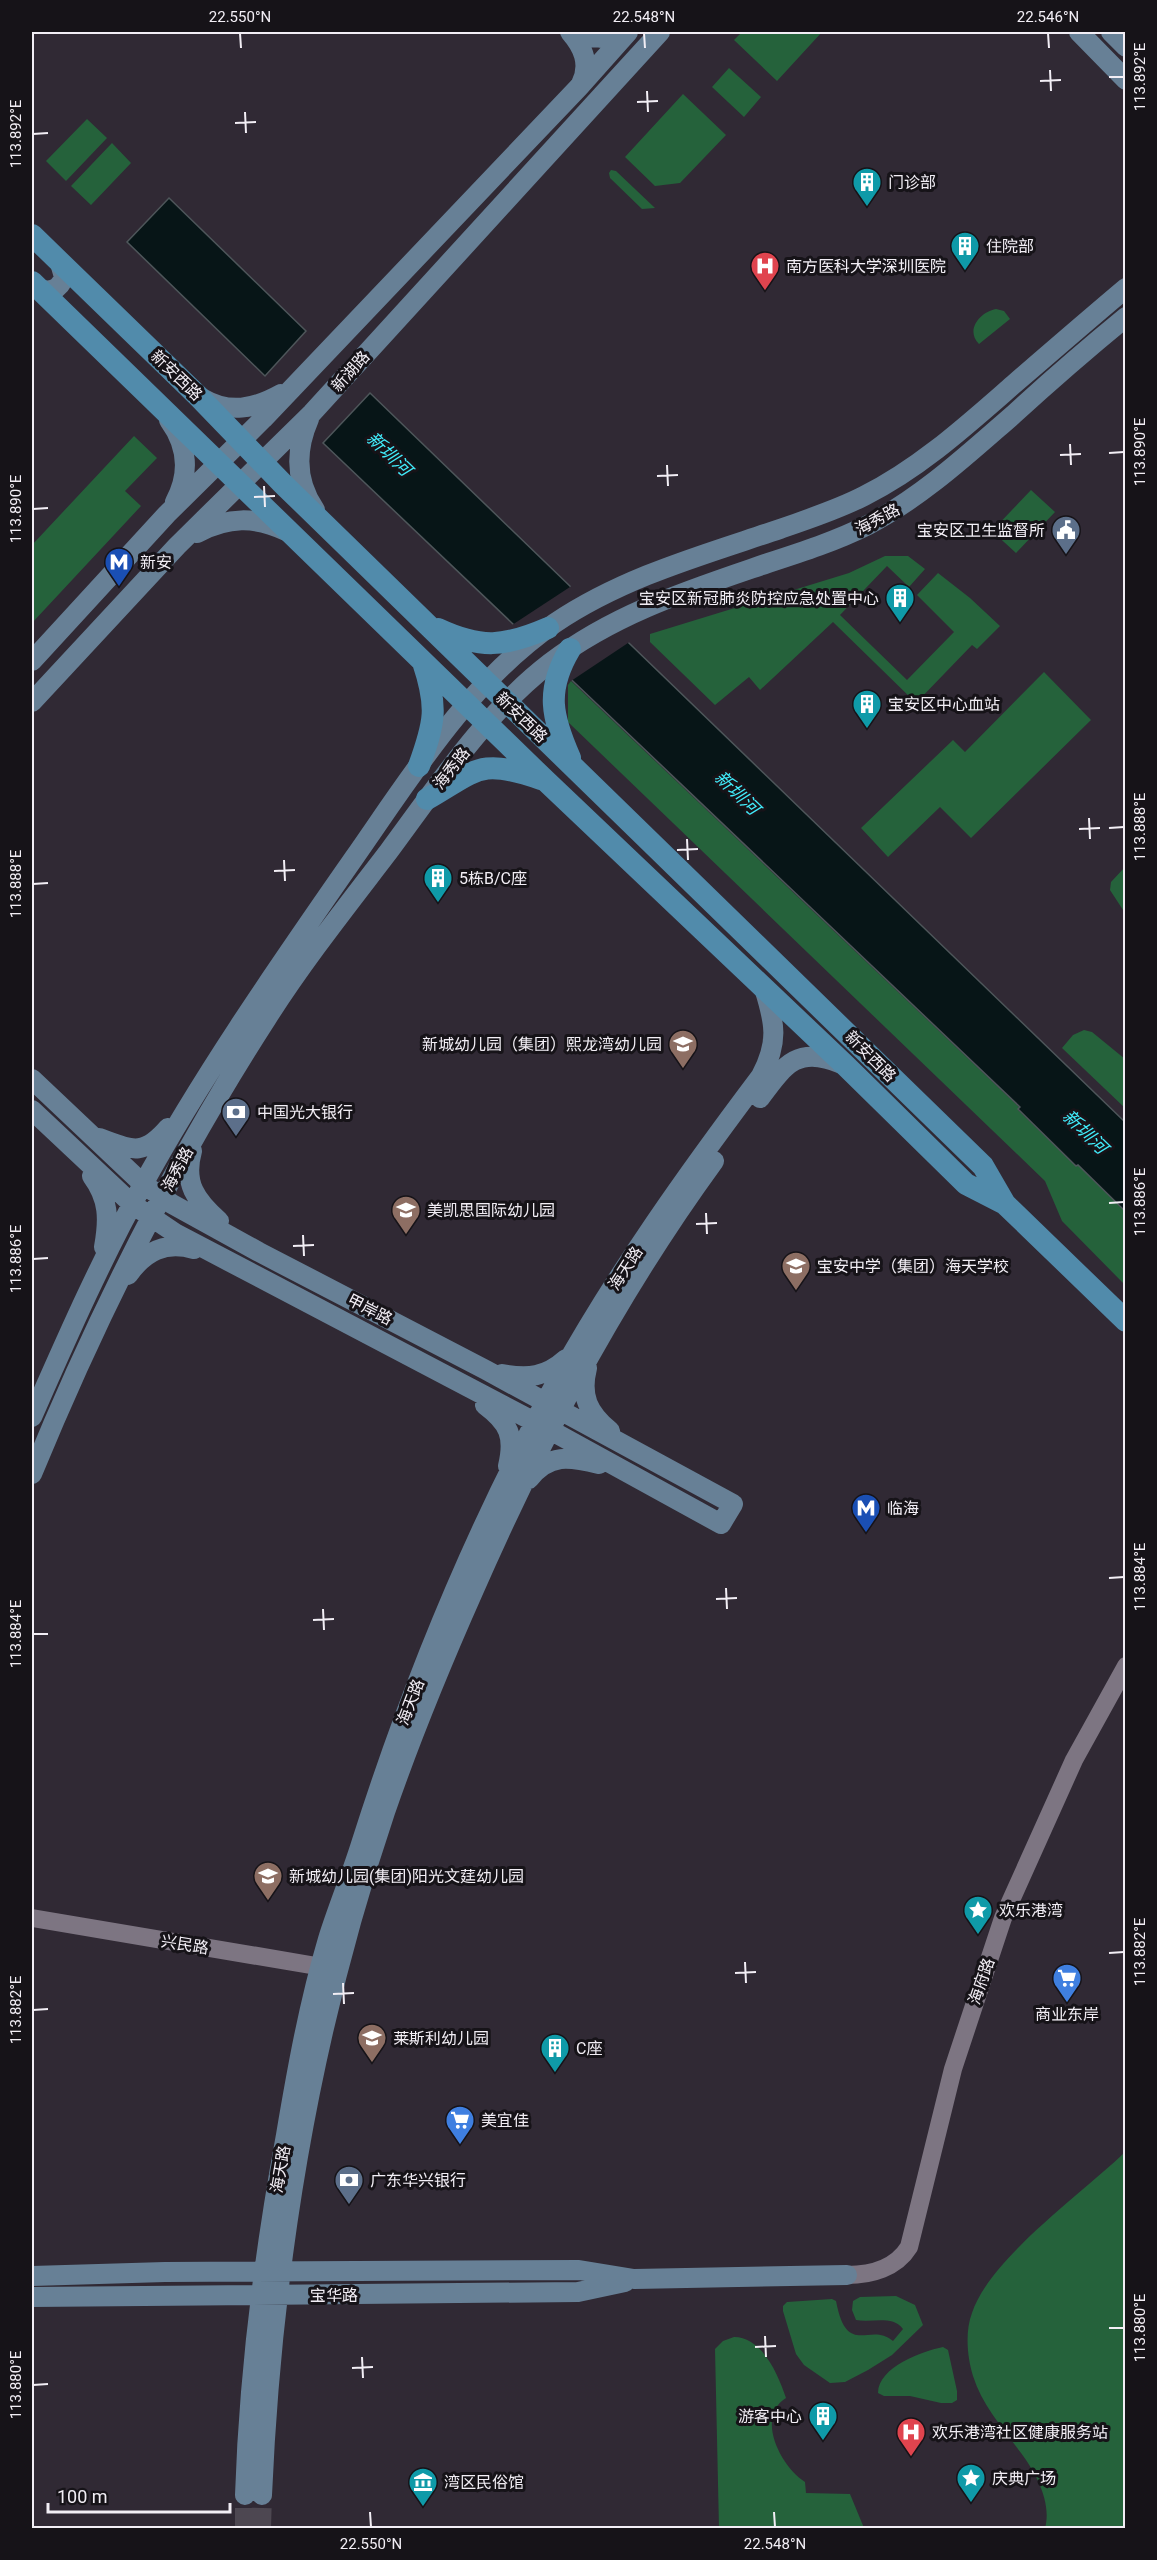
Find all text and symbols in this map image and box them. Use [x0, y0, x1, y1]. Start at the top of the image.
text: 22.550°N [209, 8, 271, 26]
text: 22.548°N [613, 8, 675, 26]
text: 22.546°N [1017, 8, 1079, 26]
text: 113.892°E [1131, 42, 1149, 111]
text: 113.892°E [7, 99, 25, 168]
building icon: 门诊部 [851, 166, 883, 208]
place label: 门诊部 [888, 173, 936, 192]
building icon: 住院部 [949, 230, 981, 272]
place label: 住院部 [986, 237, 1034, 256]
hospital icon: 南方医科大学深圳医院 [749, 250, 781, 292]
place label: 南方医科大学深圳医院 [786, 257, 946, 276]
street label: 新安西路 [147, 346, 206, 404]
street label: 新湖路 [327, 347, 373, 396]
text: 113.890°E [1131, 417, 1149, 486]
water label: 新圳河 [363, 427, 418, 482]
text: 113.890°E [7, 474, 25, 543]
street label: 海秀路 [852, 500, 903, 539]
public building icon: 宝安区卫生监督所 [1050, 514, 1082, 556]
place label: 宝安区卫生监督所 [917, 521, 1045, 540]
metro station icon: 新安 [103, 546, 135, 588]
place label: 新安 [140, 553, 172, 572]
building icon: 宝安区新冠肺炎防控应急处置中心 [884, 582, 916, 624]
place label: 宝安区新冠肺炎防控应急处置中心 [639, 589, 879, 608]
street label: 新安西路 [492, 688, 551, 746]
building icon: 宝安区中心血站 [851, 688, 883, 730]
place label: 宝安区中心血站 [888, 695, 1000, 714]
street label: 海秀路 [429, 744, 474, 793]
water label: 新圳河 [711, 766, 766, 821]
text: 113.888°E [1131, 792, 1149, 861]
text: 113.888°E [7, 849, 25, 918]
building icon: 5栋B/C座 [422, 862, 454, 904]
place label: 5栋B/C座 [459, 869, 527, 888]
street label: 新安西路 [841, 1027, 900, 1086]
school or university icon: 新城幼儿园（集团）熙龙湾幼儿园 [667, 1028, 699, 1070]
place label: 新城幼儿园（集团）熙龙湾幼儿园 [422, 1035, 662, 1054]
bank icon: 中国光大银行 [220, 1096, 252, 1138]
place label: 中国光大银行 [257, 1103, 353, 1122]
water label: 新圳河 [1059, 1105, 1114, 1160]
street label: 海秀路 [158, 1144, 197, 1195]
text: 113.886°E [1131, 1167, 1149, 1236]
school or university icon: 美凯思国际幼儿园 [390, 1194, 422, 1236]
place label: 美凯思国际幼儿园 [427, 1201, 555, 1220]
text: 113.886°E [7, 1224, 25, 1293]
street label: 海天路 [604, 1243, 646, 1294]
school or university icon: 宝安中学（集团）海天学校 [780, 1250, 812, 1292]
place label: 宝安中学（集团）海天学校 [817, 1257, 1009, 1276]
street label: 甲岸路 [344, 1290, 395, 1329]
metro station icon: 临海 [850, 1492, 882, 1534]
place label: 临海 [887, 1499, 919, 1518]
text: 113.884°E [1131, 1542, 1149, 1611]
text: 113.884°E [7, 1599, 25, 1668]
street label: 海天路 [393, 1676, 428, 1728]
school or university icon: 新城幼儿园(集团)阳光文莛幼儿园 [252, 1860, 284, 1902]
place label: 新城幼儿园(集团)阳光文莛幼儿园 [289, 1867, 524, 1886]
place icon: 欢乐港湾 [962, 1894, 994, 1936]
place label: 欢乐港湾 [999, 1901, 1063, 1920]
text: 113.882°E [1131, 1917, 1149, 1986]
street label: 兴民路 [160, 1931, 210, 1958]
street label: 海府路 [965, 1955, 998, 2007]
supermarket icon: 商业东岸 [1051, 1962, 1083, 2004]
text: 113.882°E [7, 1975, 25, 2044]
place label: 商业东岸 [1035, 2005, 1099, 2024]
school or university icon: 莱斯利幼儿园 [356, 2022, 388, 2064]
place label: 莱斯利幼儿园 [393, 2029, 489, 2048]
building icon: C座 [539, 2032, 571, 2074]
place label: C座 [576, 2039, 602, 2058]
supermarket icon: 美宜佳 [444, 2104, 476, 2146]
place label: 美宜佳 [481, 2111, 529, 2130]
street label: 海天路 [267, 2144, 294, 2194]
bank icon: 广东华兴银行 [333, 2164, 365, 2206]
place label: 广东华兴银行 [370, 2171, 466, 2190]
street label: 宝华路 [310, 2286, 358, 2305]
text: 113.880°E [1131, 2293, 1149, 2362]
text: 113.880°E [7, 2350, 25, 2419]
building icon: 游客中心 [807, 2400, 839, 2442]
place label: 游客中心 [738, 2407, 802, 2426]
hospital icon: 欢乐港湾社区健康服务站 [895, 2416, 927, 2458]
place label: 欢乐港湾社区健康服务站 [932, 2423, 1108, 2442]
place icon: 庆典广场 [955, 2462, 987, 2504]
museum icon: 湾区民俗馆 [407, 2466, 439, 2508]
place label: 庆典广场 [992, 2469, 1056, 2488]
place label: 湾区民俗馆 [444, 2473, 524, 2492]
scale bar [48, 2476, 230, 2514]
text: 100 m [57, 2486, 108, 2507]
text: 22.550°N [340, 2535, 402, 2553]
text: 22.548°N [744, 2535, 806, 2553]

